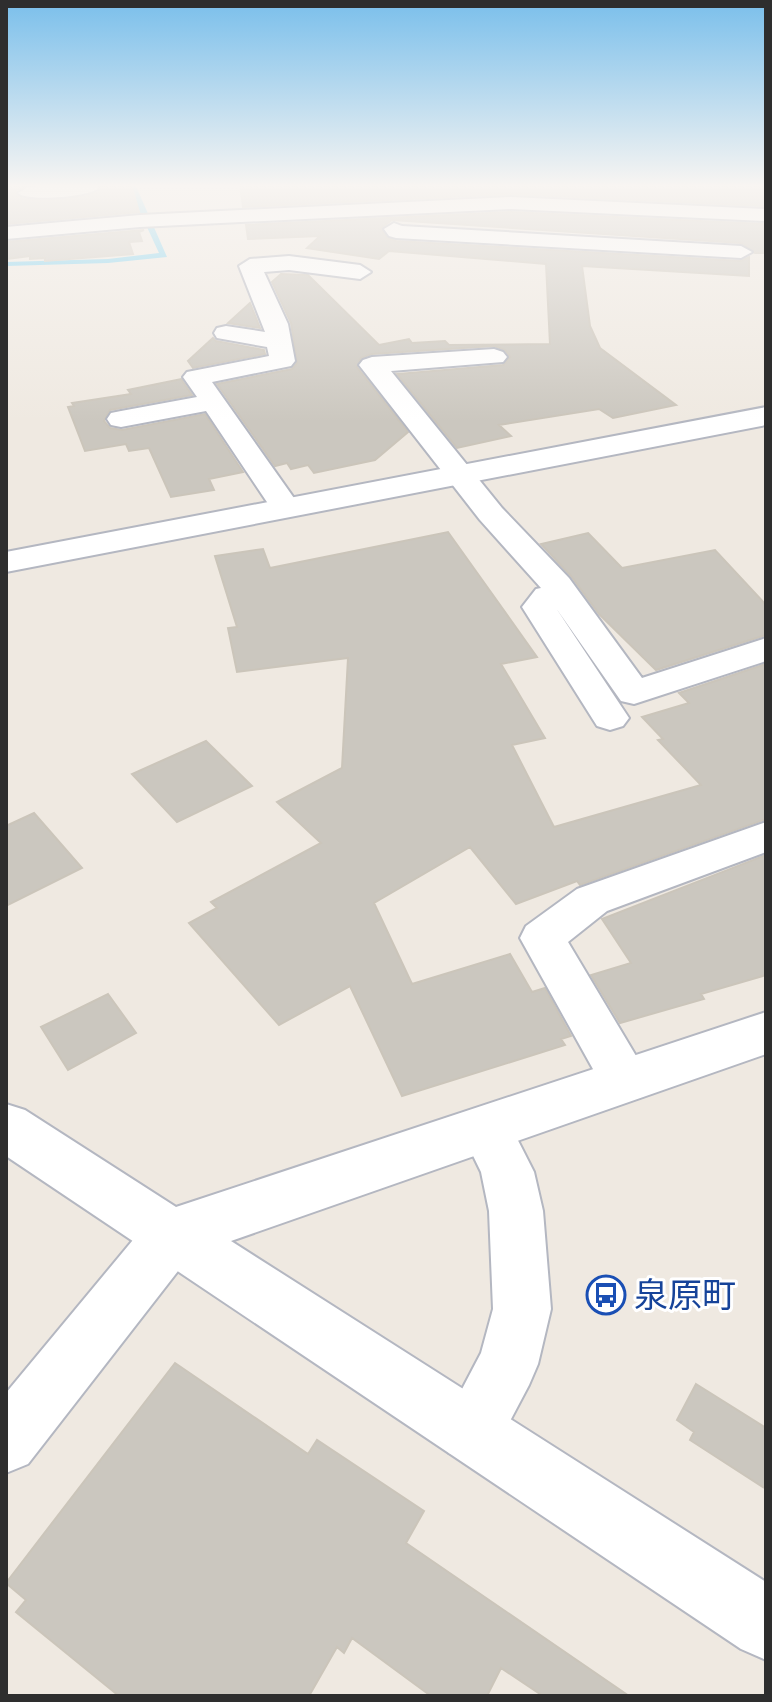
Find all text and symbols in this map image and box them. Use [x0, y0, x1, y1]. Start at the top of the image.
place label: 泉原町 [634, 1272, 736, 1314]
bus stop icon: 泉原町 [585, 1274, 627, 1316]

